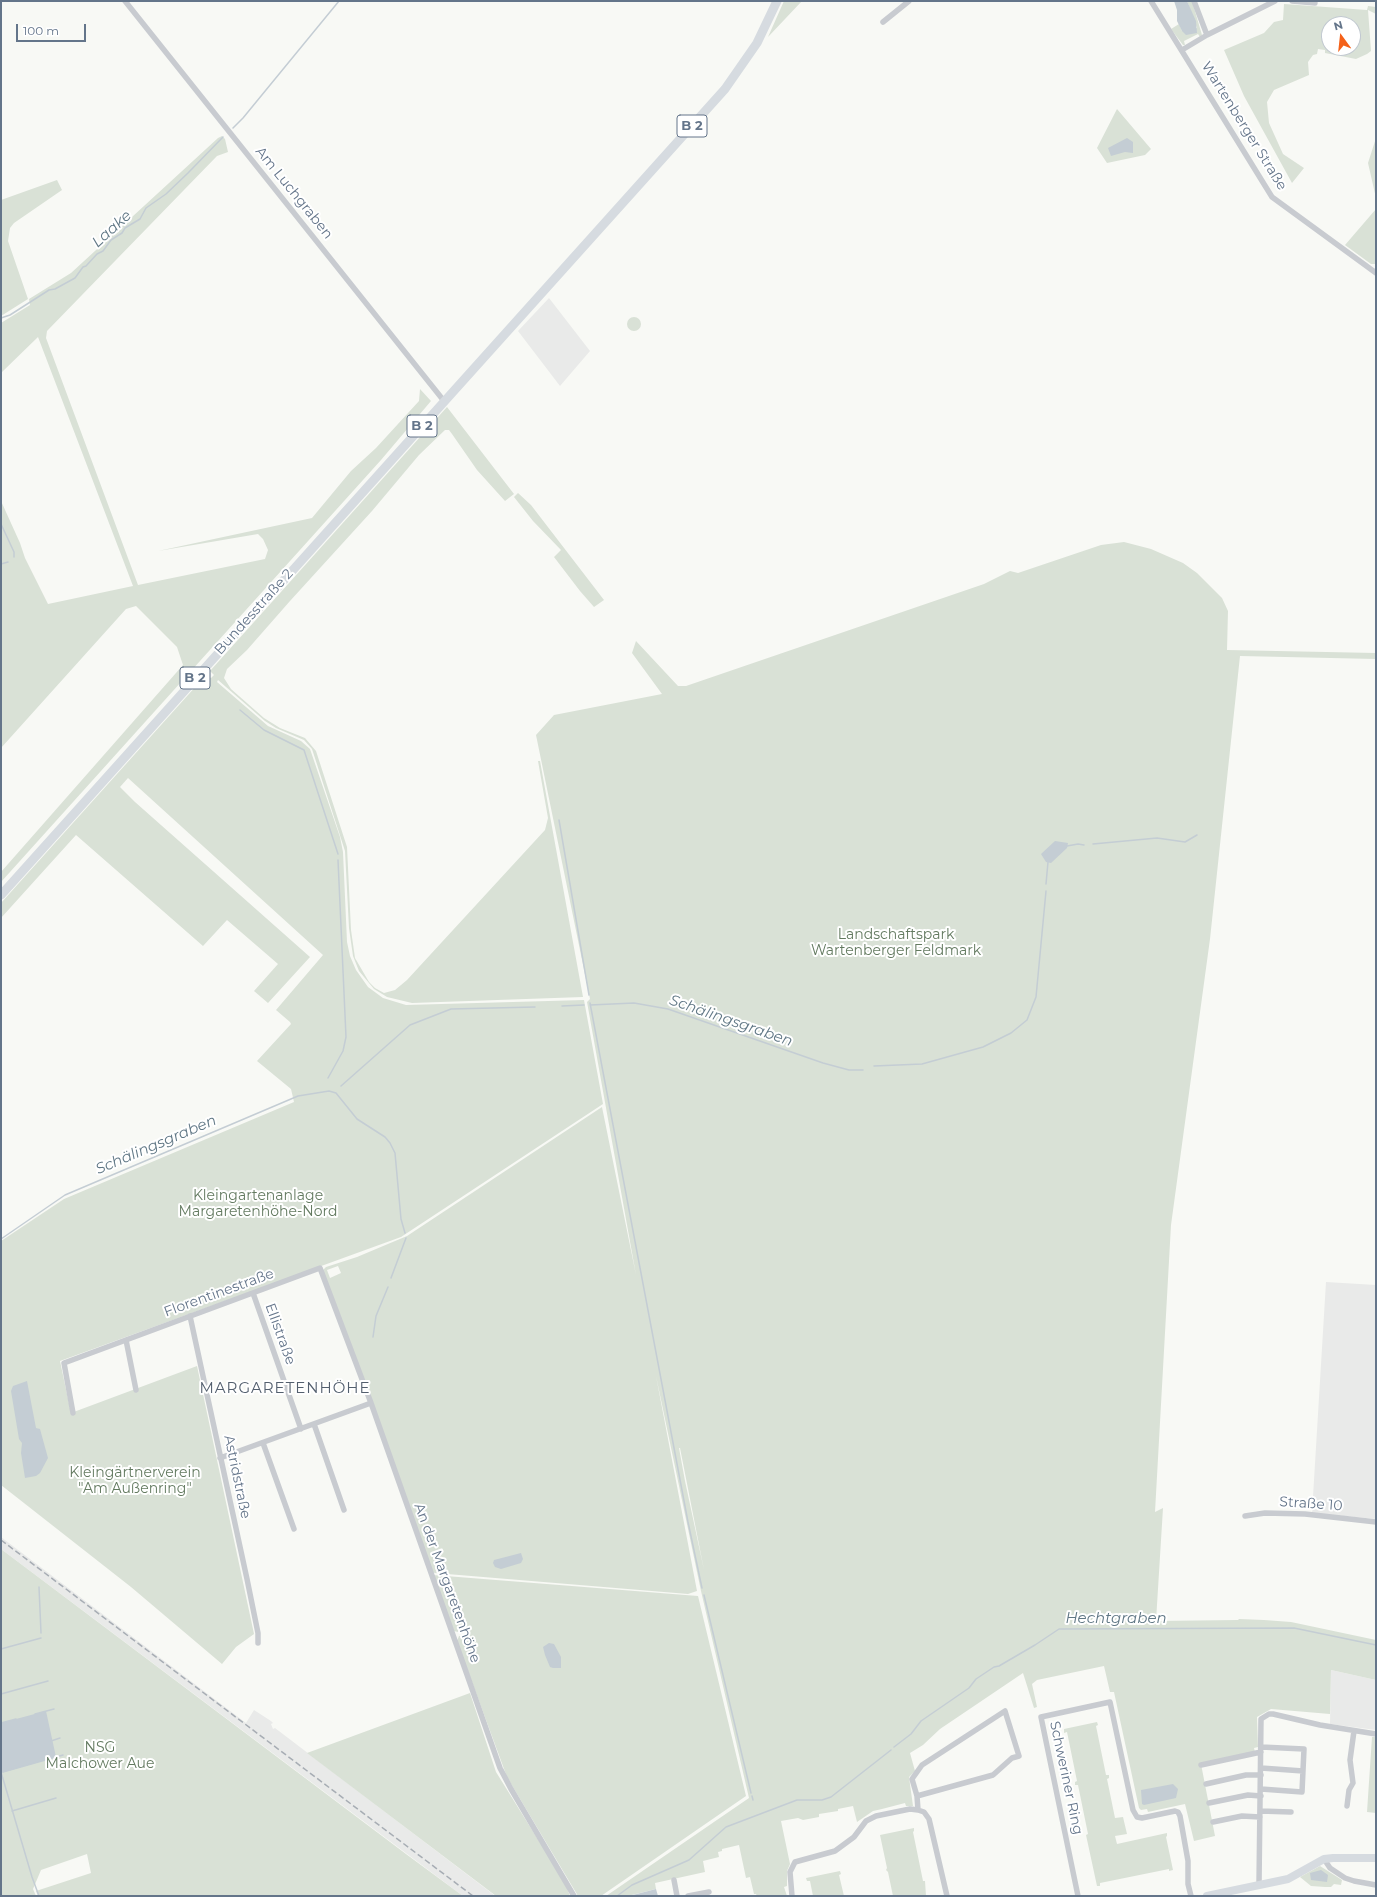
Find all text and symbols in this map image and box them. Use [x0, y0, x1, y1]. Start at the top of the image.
scale bar [18, 16, 88, 42]
north arrow [1321, 16, 1361, 56]
text: N [1332, 17, 1344, 33]
text: 100 m [23, 23, 59, 38]
street label: Wartenberger Straße [1198, 59, 1290, 193]
road number: B 2 [677, 115, 707, 137]
street label: Am Luchgraben [252, 144, 336, 242]
water label: Laake [89, 207, 135, 251]
road number: B 2 [407, 415, 437, 437]
street label: Bundesstraße 2 [211, 566, 297, 658]
road number: B 2 [180, 667, 210, 689]
park label: Landschaftspark Wartenberger Feldmark [811, 927, 981, 960]
water label: Schälingsgraben [667, 991, 795, 1051]
water label: Schälingsgraben [93, 1111, 219, 1179]
park label: Kleingartenanlage Margaretenhöhe-Nord [179, 1188, 337, 1220]
street label: Florentinestraße [162, 1265, 276, 1321]
street label: Ellistraße [261, 1301, 299, 1367]
district label: MARGARETENHÖHE [199, 1380, 371, 1398]
street label: Astridstraße [220, 1434, 254, 1520]
park label: Kleingärtnerverein "Am Außenring" [69, 1465, 201, 1498]
street label: Straße 10 [1279, 1493, 1343, 1515]
street label: An der Margaretenhöhe [410, 1501, 484, 1665]
water label: Hechtgraben [1065, 1610, 1167, 1628]
street label: Schweriner Ring [1046, 1720, 1086, 1836]
park label: NSG Malchower Aue [46, 1740, 154, 1772]

